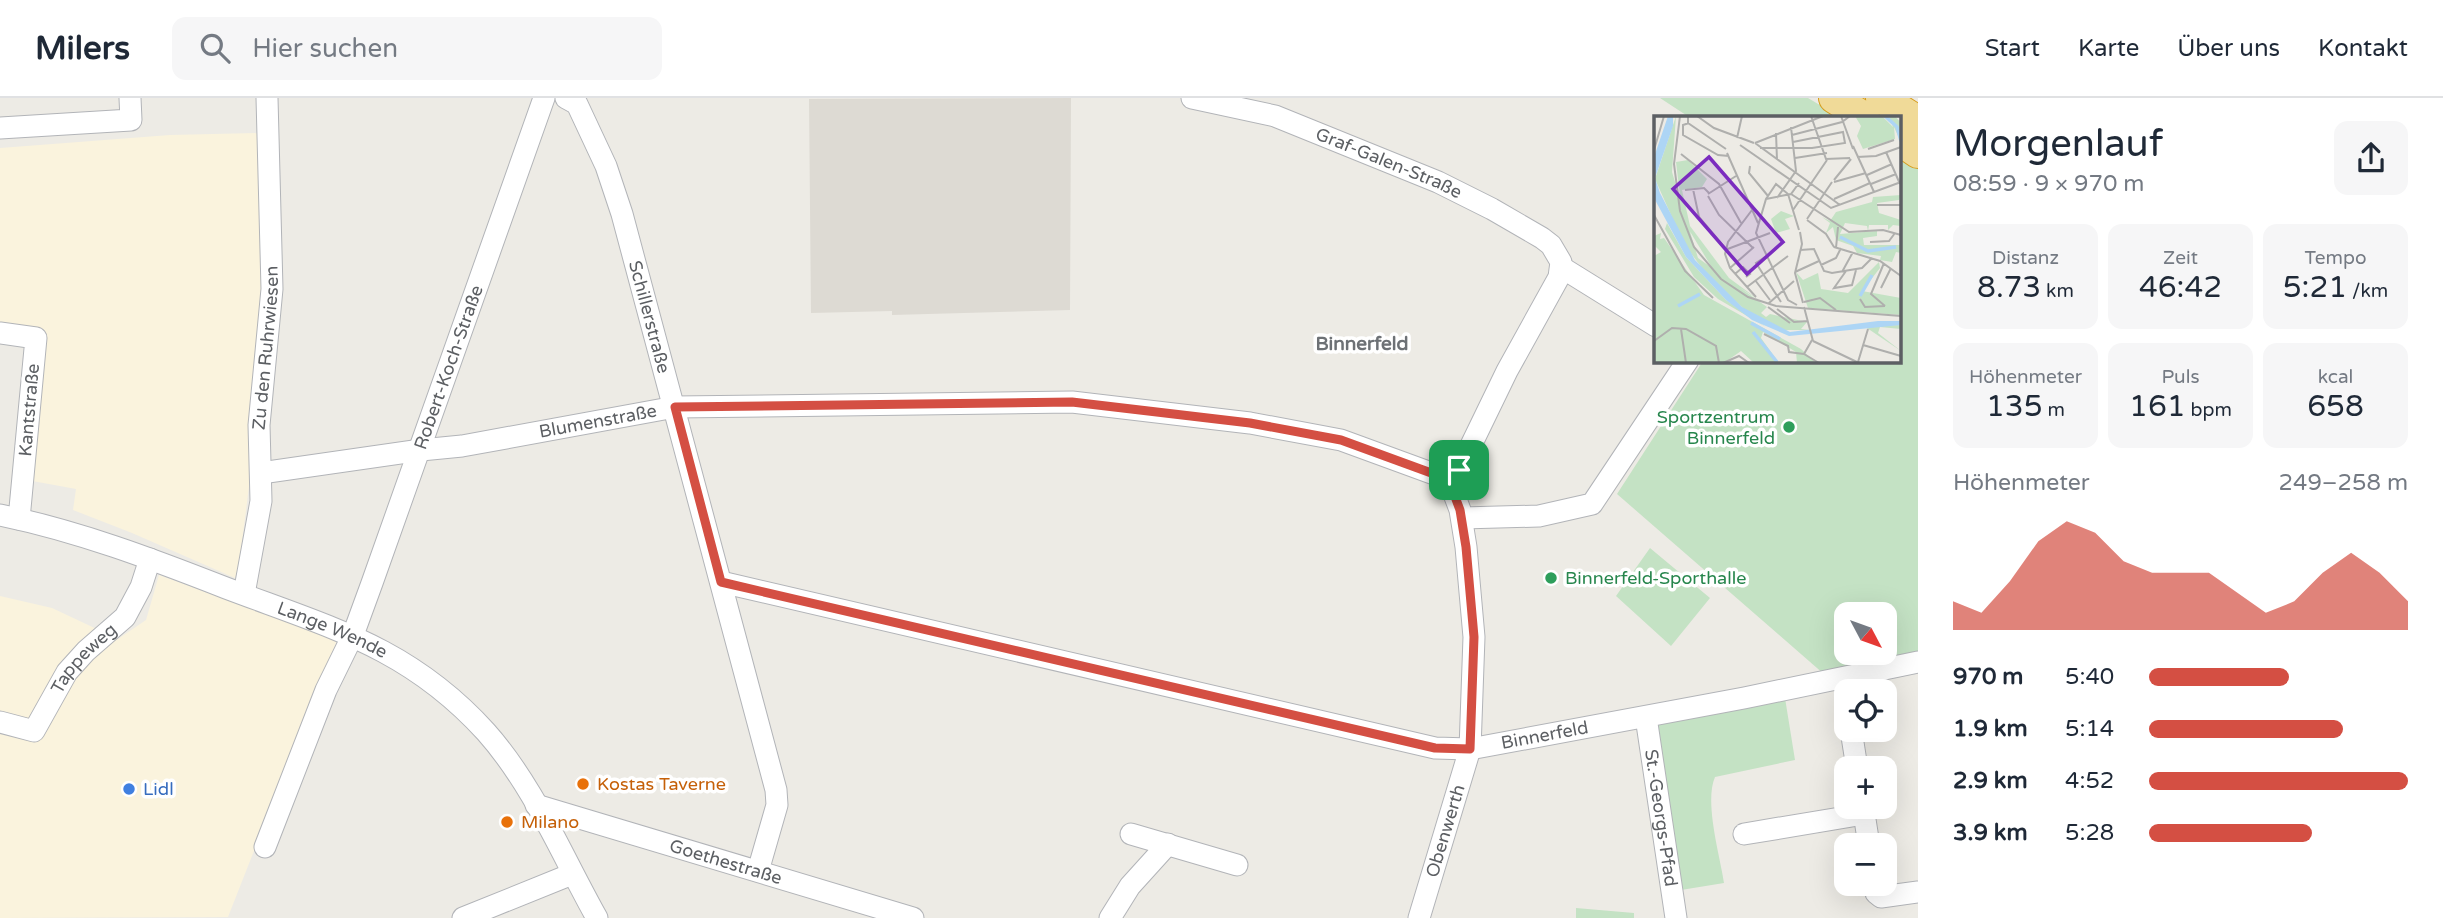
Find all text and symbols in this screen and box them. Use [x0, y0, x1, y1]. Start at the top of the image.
search box [172, 17, 662, 80]
text: Milers [35, 29, 130, 68]
icon: search [196, 29, 234, 67]
text: Hier suchen [252, 33, 398, 64]
text: Start [1985, 34, 2040, 63]
text: Karte [2078, 34, 2139, 63]
text: Über uns [2177, 34, 2280, 63]
text: Kontakt [2318, 34, 2408, 63]
inset map [1654, 116, 1900, 362]
text: Morgenlauf [1953, 121, 2163, 167]
button: share [2334, 121, 2408, 195]
street label: Graf-Galen-Straße [1312, 123, 1466, 203]
text: 08:59 · 9 × 970 m [1953, 170, 2144, 198]
text: Distanz [1992, 247, 2059, 269]
text: Zeit [2163, 247, 2198, 269]
text: Tempo [2304, 247, 2367, 269]
street label: Schillerstraße [624, 258, 675, 376]
street label: Zu den Ruhrwiesen [248, 266, 283, 431]
text: 8.73 [1977, 269, 2041, 306]
text: 46:42 [2139, 269, 2222, 306]
text: 5:21 [2283, 269, 2347, 306]
text: km [2041, 280, 2074, 302]
text: /km [2347, 280, 2388, 302]
street label: Robert-Koch-Straße [409, 282, 488, 452]
district label: Binnerfeld [1315, 333, 1409, 355]
street label: Kantstraße [14, 363, 44, 457]
text: Höhenmeter [1969, 366, 2082, 388]
text: Puls [2161, 366, 2200, 388]
text: kcal [2318, 366, 2353, 388]
text: 135 [1986, 388, 2043, 425]
text: 161 [2129, 388, 2186, 425]
text: 658 [2307, 388, 2364, 425]
text: m [2043, 399, 2065, 421]
text: bpm [2186, 399, 2232, 421]
street label: Blumenstraße [537, 400, 658, 443]
place label: Sportzentrum Binnerfeld [1657, 406, 1775, 449]
marker: Sportzentrum Binnerfeld [1781, 419, 1797, 435]
pin [1429, 440, 1489, 500]
icon: arrive [1440, 451, 1478, 489]
text: Höhenmeter [1953, 469, 2090, 497]
text: 249–258 m [2279, 469, 2408, 497]
place label: Binnerfeld-Sporthalle [1565, 567, 1746, 589]
marker: Binnerfeld-Sporthalle [1543, 570, 1559, 586]
street label: Lange Wende [274, 597, 391, 663]
north arrow [1834, 602, 1897, 665]
map controls [1834, 602, 1897, 896]
street label: Tappeweg [46, 618, 121, 697]
text: 970 m [1953, 663, 2023, 691]
text: 5:40 [2065, 663, 2114, 691]
button: locate [1834, 679, 1897, 742]
text: 1.9 km [1953, 715, 2028, 743]
text: 5:14 [2065, 715, 2114, 743]
street label: Binnerfeld [1499, 716, 1590, 754]
street label: St.-Georgs-Pfad [1640, 748, 1682, 888]
button: + [1834, 756, 1897, 819]
text: 2.9 km [1953, 767, 2028, 795]
text: 4:52 [2065, 767, 2114, 795]
place label: Kostas Taverne [597, 773, 726, 795]
marker: Kostas Taverne [575, 776, 591, 792]
place label: Lidl [143, 778, 174, 800]
marker: Lidl [121, 781, 137, 797]
street label: Obenwerth [1421, 782, 1470, 880]
place label: Milano [521, 811, 579, 833]
marker: Milano [499, 814, 515, 830]
text: 3.9 km [1953, 819, 2028, 847]
text: 5:28 [2065, 819, 2114, 847]
button: − [1834, 833, 1897, 896]
street label: Goethestraße [667, 835, 785, 889]

